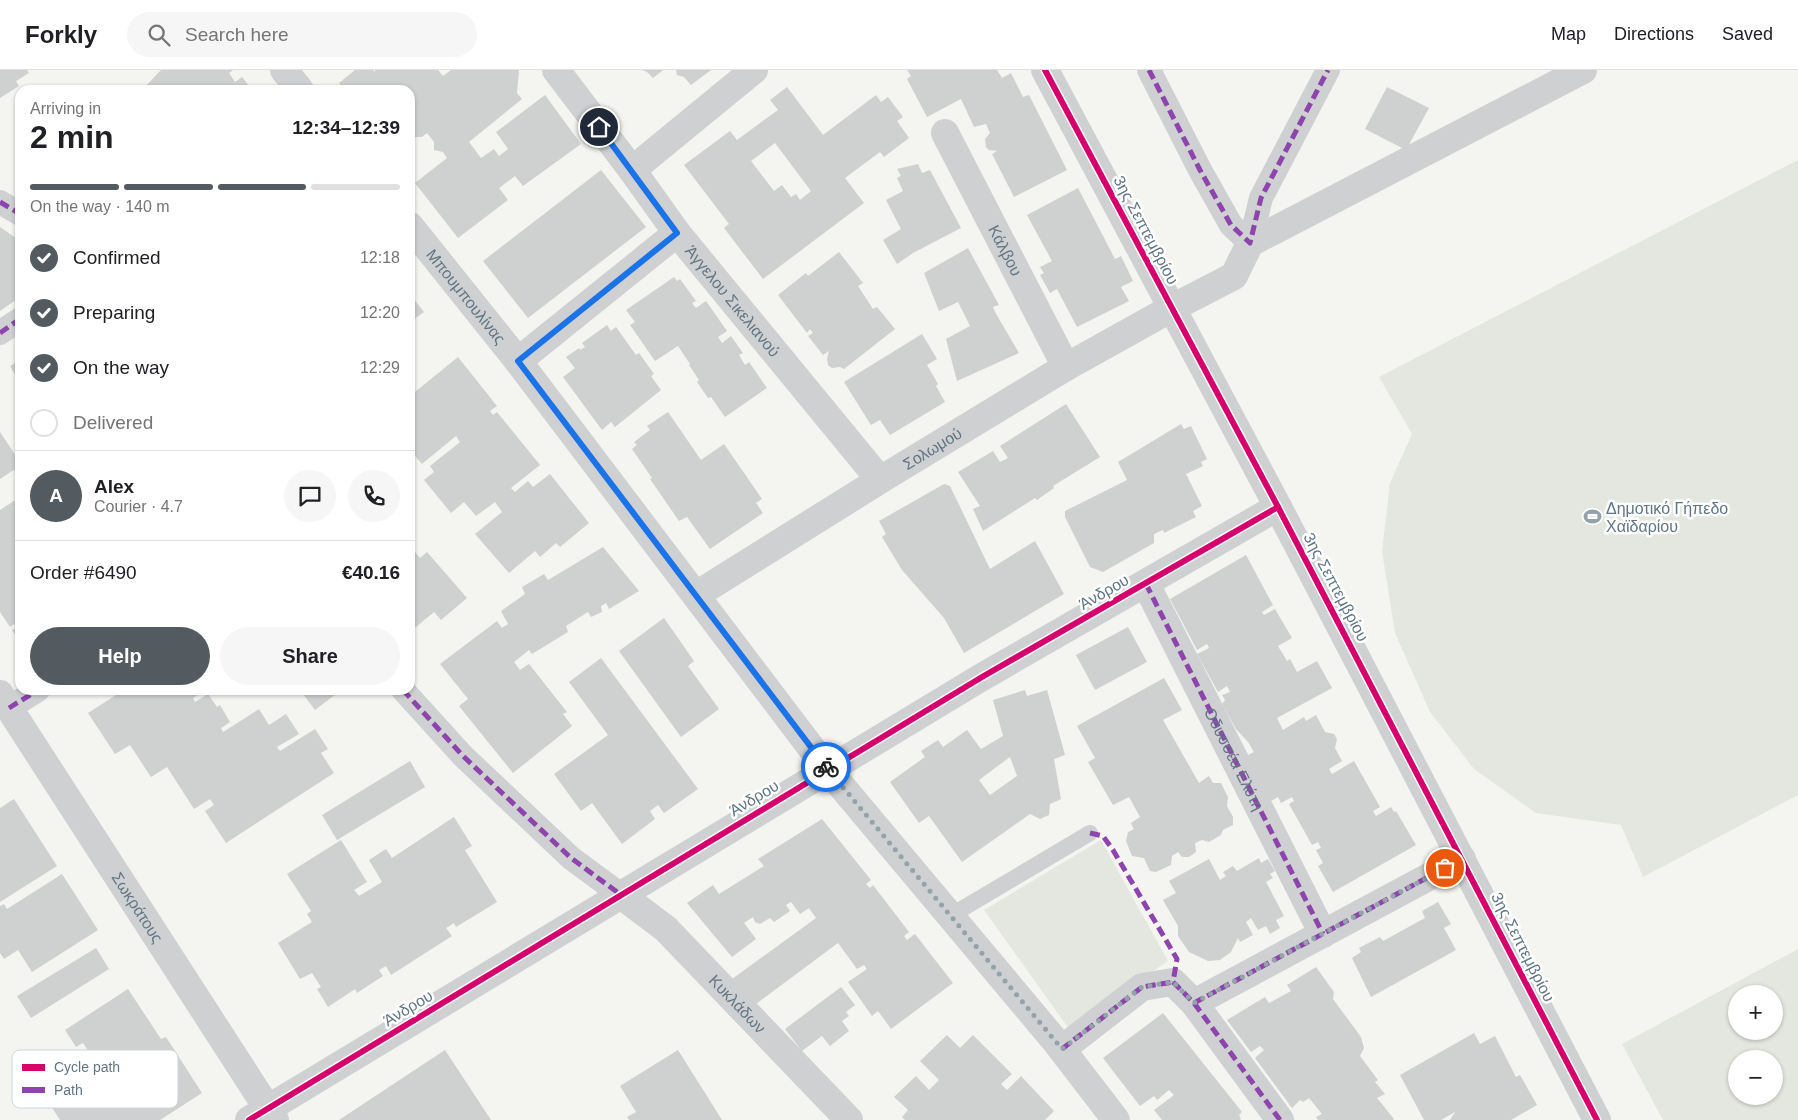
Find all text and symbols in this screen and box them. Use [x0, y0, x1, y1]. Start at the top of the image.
search box [127, 12, 477, 57]
text: Forkly [25, 21, 97, 48]
icon: search [145, 21, 173, 49]
text: Search here [185, 24, 289, 45]
text: Map [1551, 24, 1586, 44]
text: Directions [1614, 24, 1694, 44]
text: Saved [1722, 24, 1773, 44]
text: Arriving in [30, 100, 101, 117]
pin [578, 106, 620, 148]
icon: home [585, 113, 613, 141]
text: 12:34–12:39 [292, 117, 400, 138]
text: 2 min [30, 119, 114, 155]
street label: 3ης Σεπτεμβρίου [1110, 173, 1182, 287]
text: On the way · 140 m [30, 198, 170, 215]
street label: Κάλβου [986, 222, 1026, 278]
street label: Άγγελου Σικελιανού [682, 242, 783, 360]
icon: check [30, 244, 58, 272]
street label: Μπουμπουλίνας [423, 246, 509, 347]
text: Confirmed [73, 247, 161, 268]
text: 12:18 [360, 249, 400, 266]
icon: check [30, 299, 58, 327]
text: Preparing [73, 302, 155, 323]
text: 12:20 [360, 304, 400, 321]
icon: check [30, 354, 58, 382]
text: On the way [73, 357, 169, 378]
text: 12:29 [360, 359, 400, 376]
text: Delivered [73, 412, 153, 433]
street label: Σολωμού [900, 424, 965, 473]
button: chat [284, 470, 336, 522]
button: phone [348, 470, 400, 522]
text: Alex [94, 476, 134, 497]
text: A [49, 485, 63, 506]
text: Courier · 4.7 [94, 498, 183, 515]
place label: Δημοτικό Γήπεδο Χαϊδαρίου [1606, 500, 1728, 535]
sports icon: Δημοτικό Γήπεδο Χαϊδαρίου [1582, 507, 1602, 527]
street label: 3ης Σεπτεμβρίου [1300, 530, 1372, 644]
text: Order #6490 [30, 562, 137, 583]
text: €40.16 [342, 562, 400, 583]
street label: Άνδρου [1076, 571, 1132, 613]
button: Help [30, 627, 210, 685]
button: Share [220, 627, 400, 685]
street label: Οδυσσέα Ελύτη [1201, 705, 1268, 813]
courier [801, 742, 851, 792]
icon: bike [812, 753, 840, 781]
street label: Άνδρου [726, 777, 782, 819]
pin [1424, 847, 1466, 889]
icon: bag [1431, 854, 1459, 882]
street label: Σωκράτους [109, 869, 167, 946]
street label: 3ης Σεπτεμβρίου [1488, 890, 1558, 1004]
street label: Κυκλάδων [706, 971, 769, 1036]
map controls [1728, 985, 1783, 1105]
button: + [1728, 985, 1783, 1040]
street label: Άνδρου [380, 987, 436, 1029]
legend [12, 1050, 178, 1108]
button: − [1728, 1050, 1783, 1105]
text: Cycle path [54, 1059, 120, 1075]
text: Path [54, 1082, 83, 1098]

